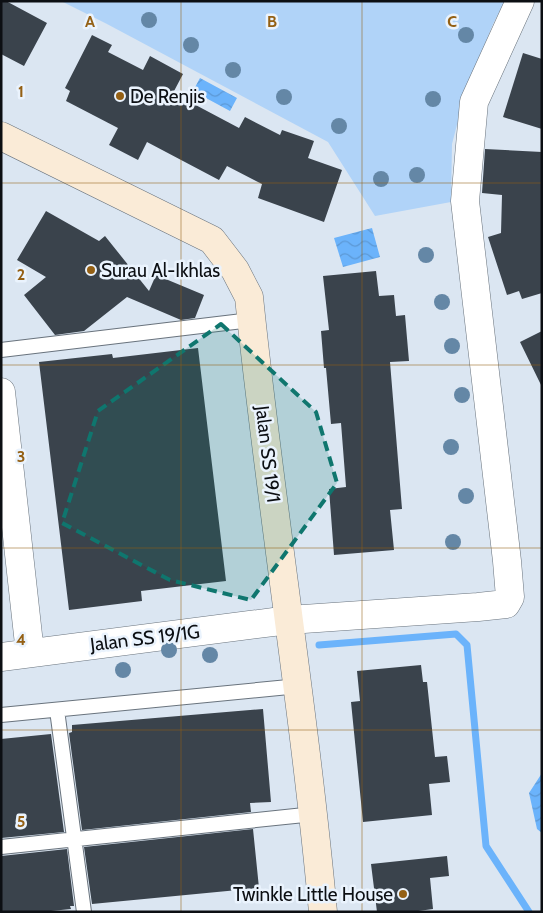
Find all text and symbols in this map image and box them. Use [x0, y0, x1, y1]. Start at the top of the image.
text: A [85, 12, 95, 31]
text: B [267, 12, 277, 31]
text: C [447, 12, 457, 31]
text: 1 [18, 82, 24, 101]
place label: De Renjis [130, 85, 205, 108]
marker: De Renjis [114, 90, 126, 102]
place label: Surau Al-Ikhlas [101, 259, 220, 282]
marker: Surau Al-Ikhlas [85, 264, 97, 276]
text: 2 [17, 265, 25, 284]
street label: Jalan SS 19/1 [251, 403, 285, 504]
text: 3 [17, 447, 25, 466]
street label: Jalan SS 19/1G [88, 620, 201, 656]
text: 4 [16, 630, 26, 649]
text: 5 [17, 812, 25, 831]
place label: Twinkle Little House [233, 883, 393, 906]
marker: Twinkle Little House [397, 888, 409, 900]

